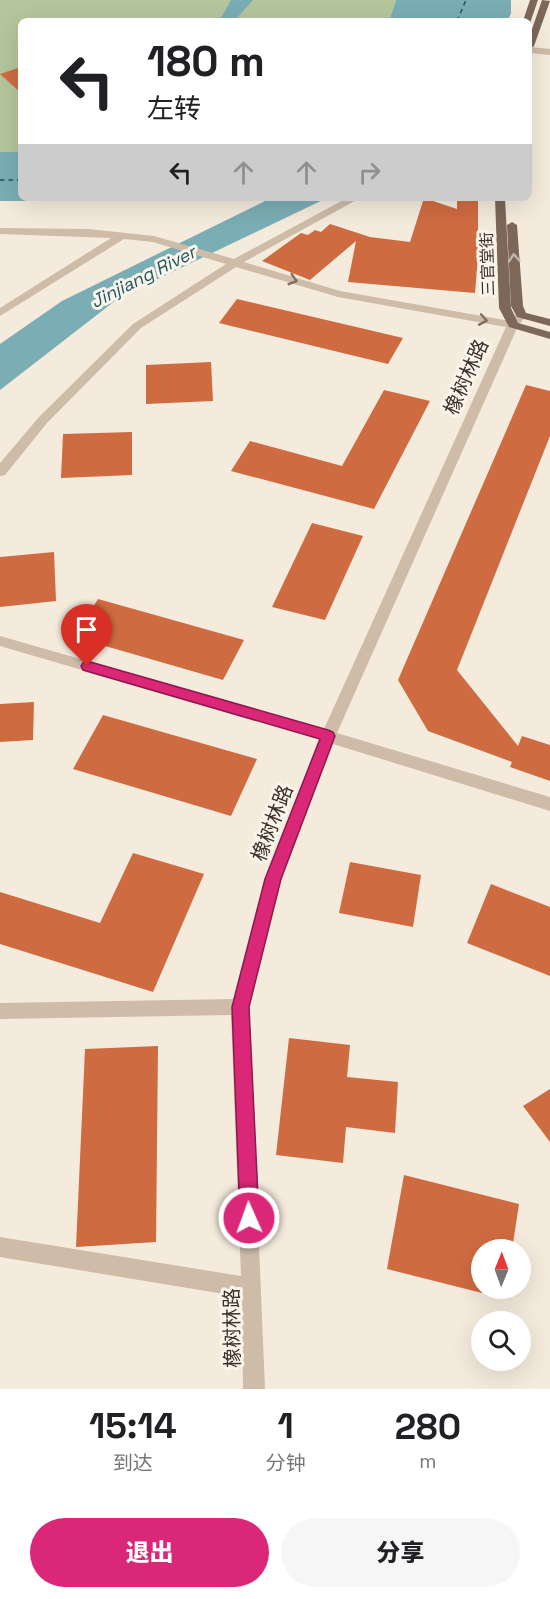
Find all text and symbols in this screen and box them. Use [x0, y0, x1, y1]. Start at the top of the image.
text: 180 m [147, 35, 265, 88]
icon: left [48, 42, 126, 120]
text: 左转 [147, 91, 201, 126]
icon: left [164, 156, 197, 189]
icon: ahead [227, 156, 260, 189]
icon: ahead [290, 156, 323, 189]
icon: right [353, 156, 386, 189]
street label: 三官堂街 [476, 232, 499, 296]
water label: Jinjiang River [86, 239, 201, 313]
one-way arrow [507, 253, 520, 262]
one-way arrow [287, 273, 298, 285]
one-way arrow [478, 313, 488, 326]
street label: 橡树林路 [438, 335, 494, 419]
pin [61, 604, 112, 666]
icon: arrive [70, 613, 103, 646]
street label: 橡树林路 [246, 781, 298, 865]
position arrow [217, 1186, 281, 1250]
north arrow [471, 1239, 531, 1299]
map controls [471, 1239, 531, 1371]
street label: 橡树林路 [218, 1288, 246, 1368]
button: search [471, 1311, 531, 1371]
text: 15:14 [89, 1403, 177, 1449]
text: 1 [278, 1403, 294, 1449]
text: 280 [395, 1404, 461, 1450]
text: m [419, 1448, 436, 1474]
text: 到达 [113, 1450, 153, 1476]
text: 分钟 [266, 1450, 306, 1476]
button: 退出 [30, 1518, 269, 1587]
button: 分享 [281, 1518, 520, 1587]

